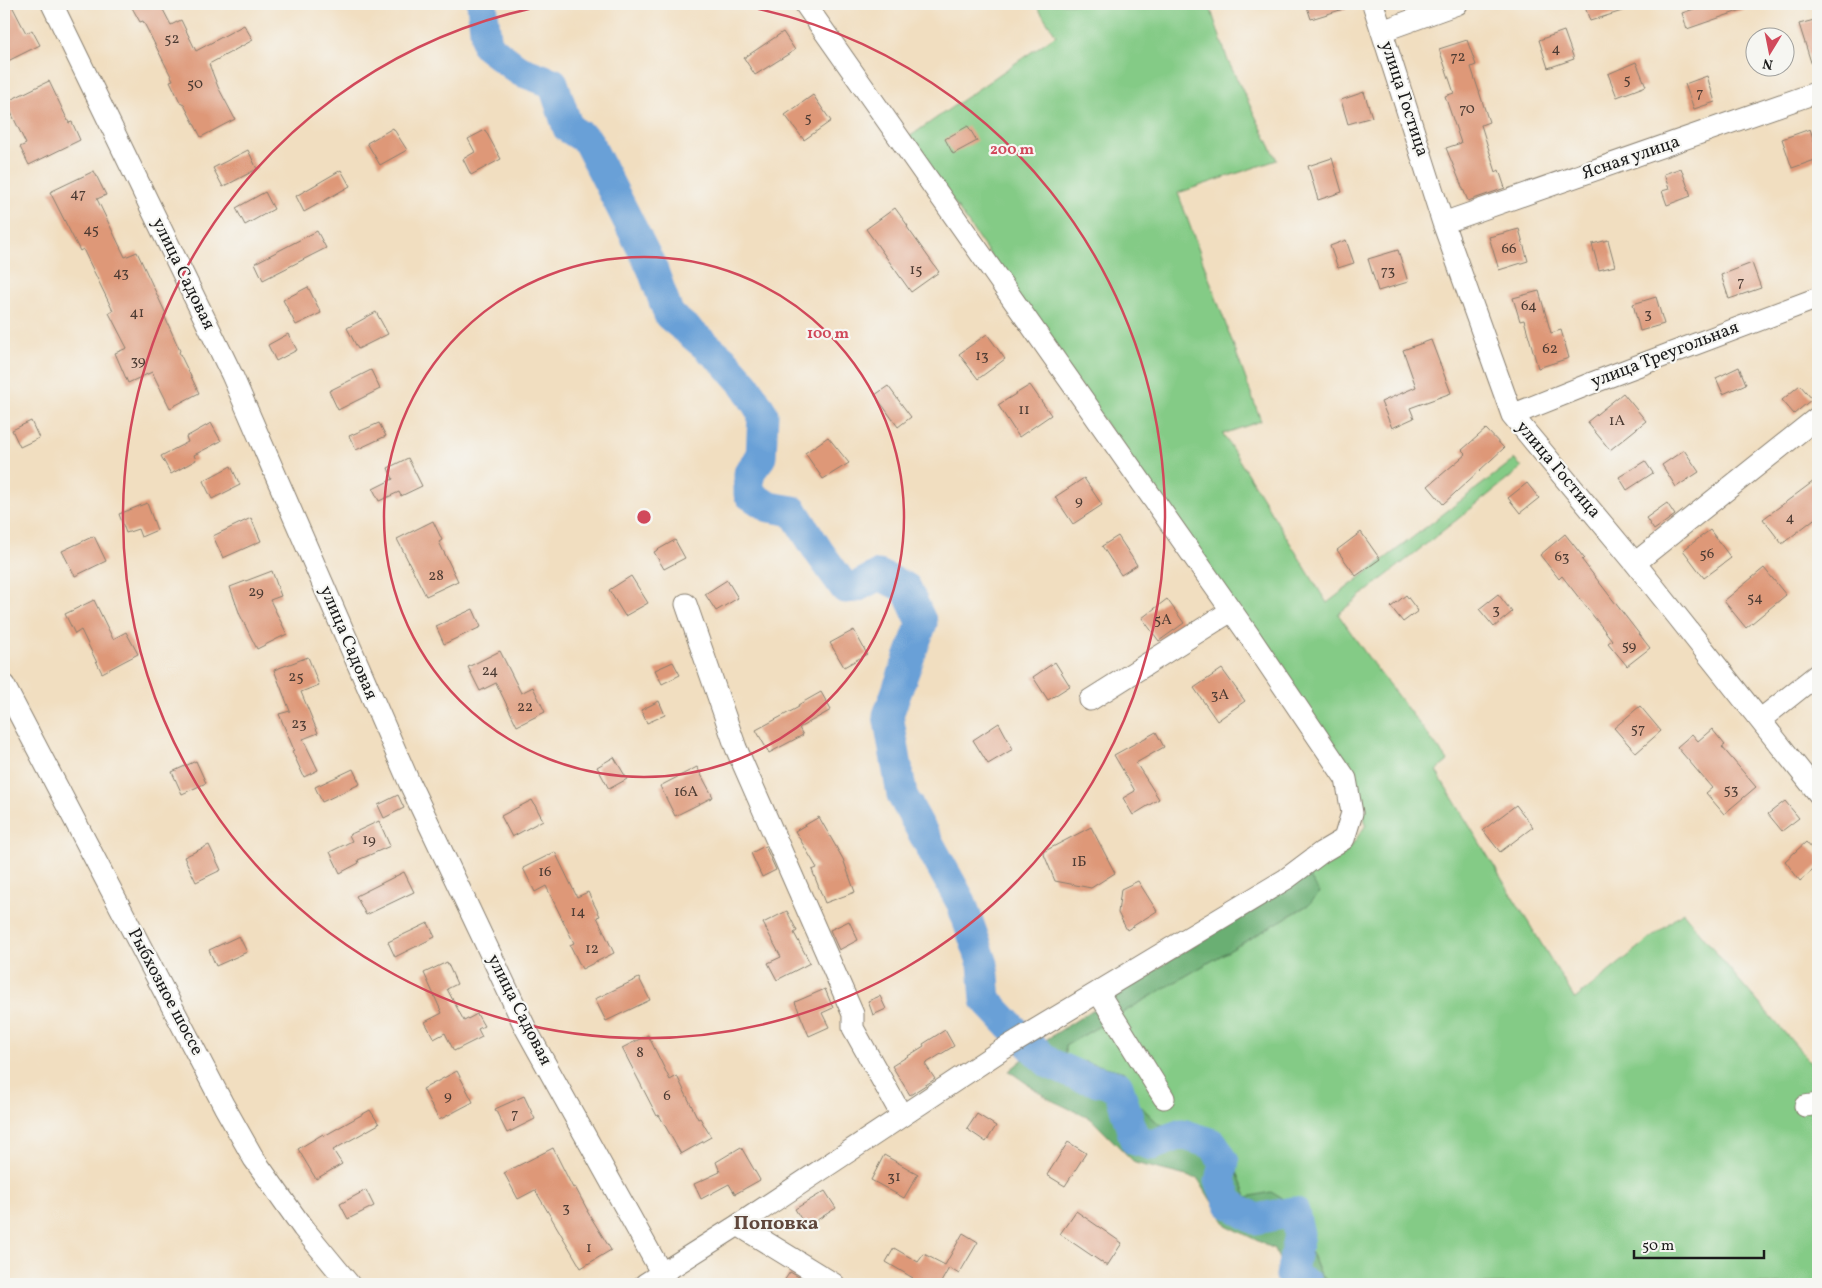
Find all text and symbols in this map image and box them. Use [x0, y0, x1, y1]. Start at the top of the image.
north arrow [1744, 28, 1794, 78]
house number: 52 [164, 29, 180, 50]
street label: улица Гостица [1374, 38, 1434, 160]
house number: 4 [1552, 39, 1561, 60]
house number: 72 [1450, 47, 1466, 68]
text: N [1761, 53, 1775, 74]
house number: 5 [1623, 70, 1631, 91]
house number: 50 [187, 74, 203, 95]
house number: 7 [1696, 83, 1704, 104]
house number: 70 [1459, 99, 1475, 120]
house number: 5 [804, 108, 812, 129]
street label: Ясная улица [1579, 130, 1683, 186]
text: 200 m [990, 140, 1034, 161]
house number: 47 [70, 184, 86, 205]
street label: улица Садовая [145, 214, 221, 334]
house number: 45 [83, 220, 99, 241]
house number: 66 [1501, 239, 1517, 260]
house number: 15 [909, 260, 923, 281]
house number: 73 [1381, 261, 1395, 282]
house number: 43 [113, 263, 129, 284]
house number: 7 [1737, 272, 1745, 293]
house number: 64 [1521, 296, 1537, 317]
house number: 41 [130, 303, 144, 324]
house number: 3 [1644, 304, 1652, 325]
street label: улица Треугольная [1587, 315, 1743, 395]
text: 100 m [807, 324, 850, 345]
house number: 62 [1542, 339, 1558, 360]
house number: 13 [975, 346, 989, 367]
house number: 39 [130, 351, 146, 372]
house number: 11 [1018, 400, 1030, 421]
house number: 1А [1609, 411, 1626, 432]
street label: улица Гостица [1510, 416, 1606, 524]
house number: 9 [1075, 491, 1083, 512]
centre of rings [635, 508, 653, 526]
house number: 4 [1786, 508, 1795, 529]
house number: 56 [1700, 544, 1714, 565]
house number: 63 [1554, 547, 1570, 568]
house number: 28 [428, 566, 444, 587]
house number: 29 [248, 582, 264, 603]
street label: улица Садовая [313, 582, 383, 704]
house number: 54 [1747, 588, 1763, 609]
house number: 3 [1492, 600, 1500, 621]
house number: 5А [1154, 610, 1172, 631]
house number: 59 [1622, 636, 1637, 657]
house number: 24 [482, 661, 498, 682]
house number: 25 [288, 667, 304, 688]
house number: 3А [1211, 685, 1230, 706]
house number: 22 [517, 697, 533, 718]
house number: 23 [291, 714, 307, 735]
house number: 57 [1631, 719, 1645, 740]
house number: 53 [1724, 780, 1738, 801]
house number: 16А [674, 782, 698, 803]
house number: 19 [362, 830, 376, 851]
house number: 1Б [1071, 852, 1087, 873]
house number: 16 [538, 862, 552, 883]
house number: 14 [571, 902, 585, 923]
street label: Рыбхозное шоссе [121, 924, 209, 1060]
house number: 12 [585, 939, 599, 960]
street label: улица Садовая [480, 950, 558, 1070]
house number: 8 [636, 1043, 644, 1064]
house number: 9 [444, 1086, 452, 1107]
house number: 6 [663, 1086, 671, 1107]
house number: 7 [511, 1104, 519, 1125]
house number: 31 [887, 1167, 901, 1188]
house number: 3 [562, 1198, 570, 1219]
district label: Поповка [733, 1210, 819, 1238]
scale bar [1634, 1228, 1764, 1260]
text: 50 m [1642, 1236, 1674, 1257]
house number: 1 [586, 1238, 592, 1259]

